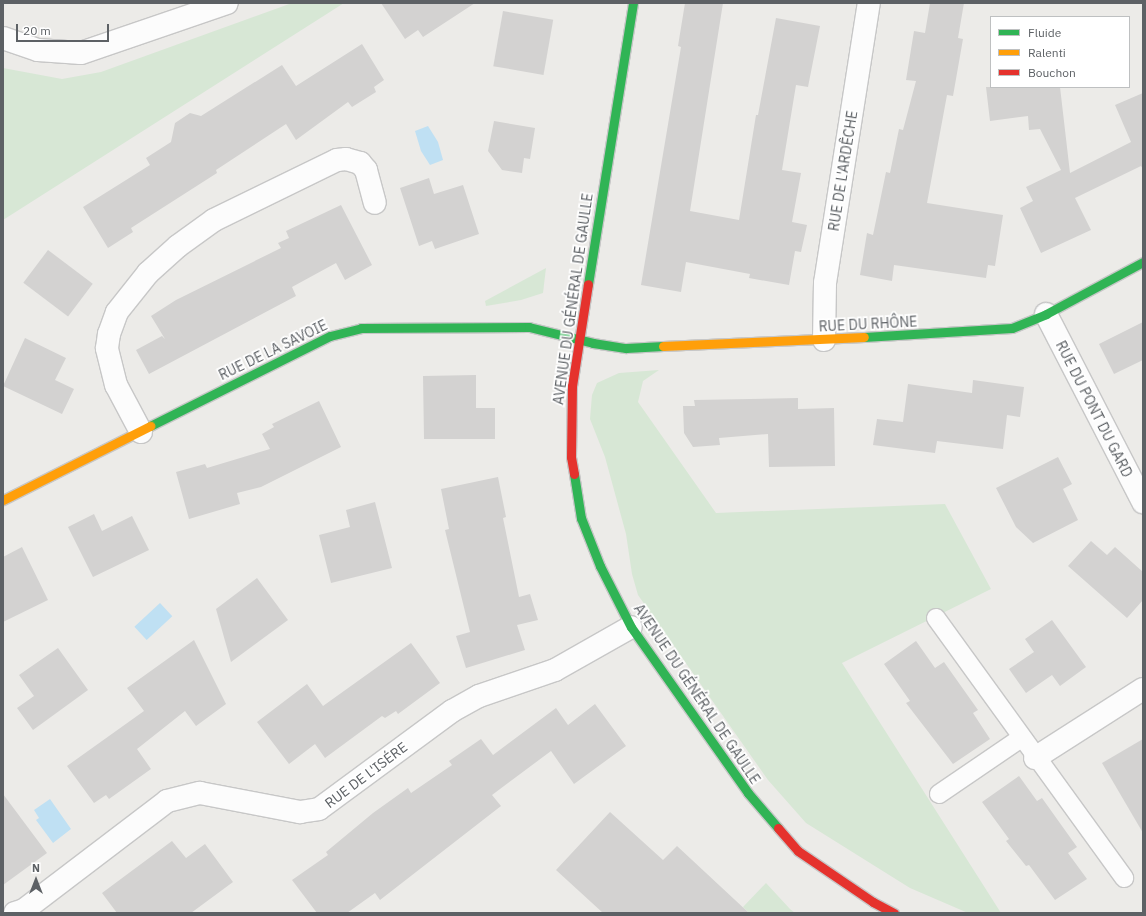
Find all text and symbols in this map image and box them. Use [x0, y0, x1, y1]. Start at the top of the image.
scale bar [18, 16, 111, 42]
legend [990, 16, 1130, 88]
text: 20 m [23, 23, 51, 38]
text: Fluide [1028, 25, 1061, 40]
text: Ralenti [1028, 45, 1066, 60]
text: Bouchon [1028, 65, 1076, 80]
street label: RUE DE L'ARDÊCHE [825, 110, 861, 232]
street label: AVENUE DU GÉNÉRAL DE GAULLE [550, 192, 596, 406]
street label: RUE DU RHÔNE [818, 313, 918, 335]
street label: RUE DE LA SAVOIE [216, 316, 330, 384]
street label: RUE DU PONT DU GARD [1052, 338, 1136, 480]
street label: AVENUE DU GÉNÉRAL DE GAULLE [630, 601, 764, 787]
street label: RUE DE L'ISÉRE [321, 738, 411, 812]
north arrow [16, 860, 56, 900]
text: N [32, 861, 40, 875]

